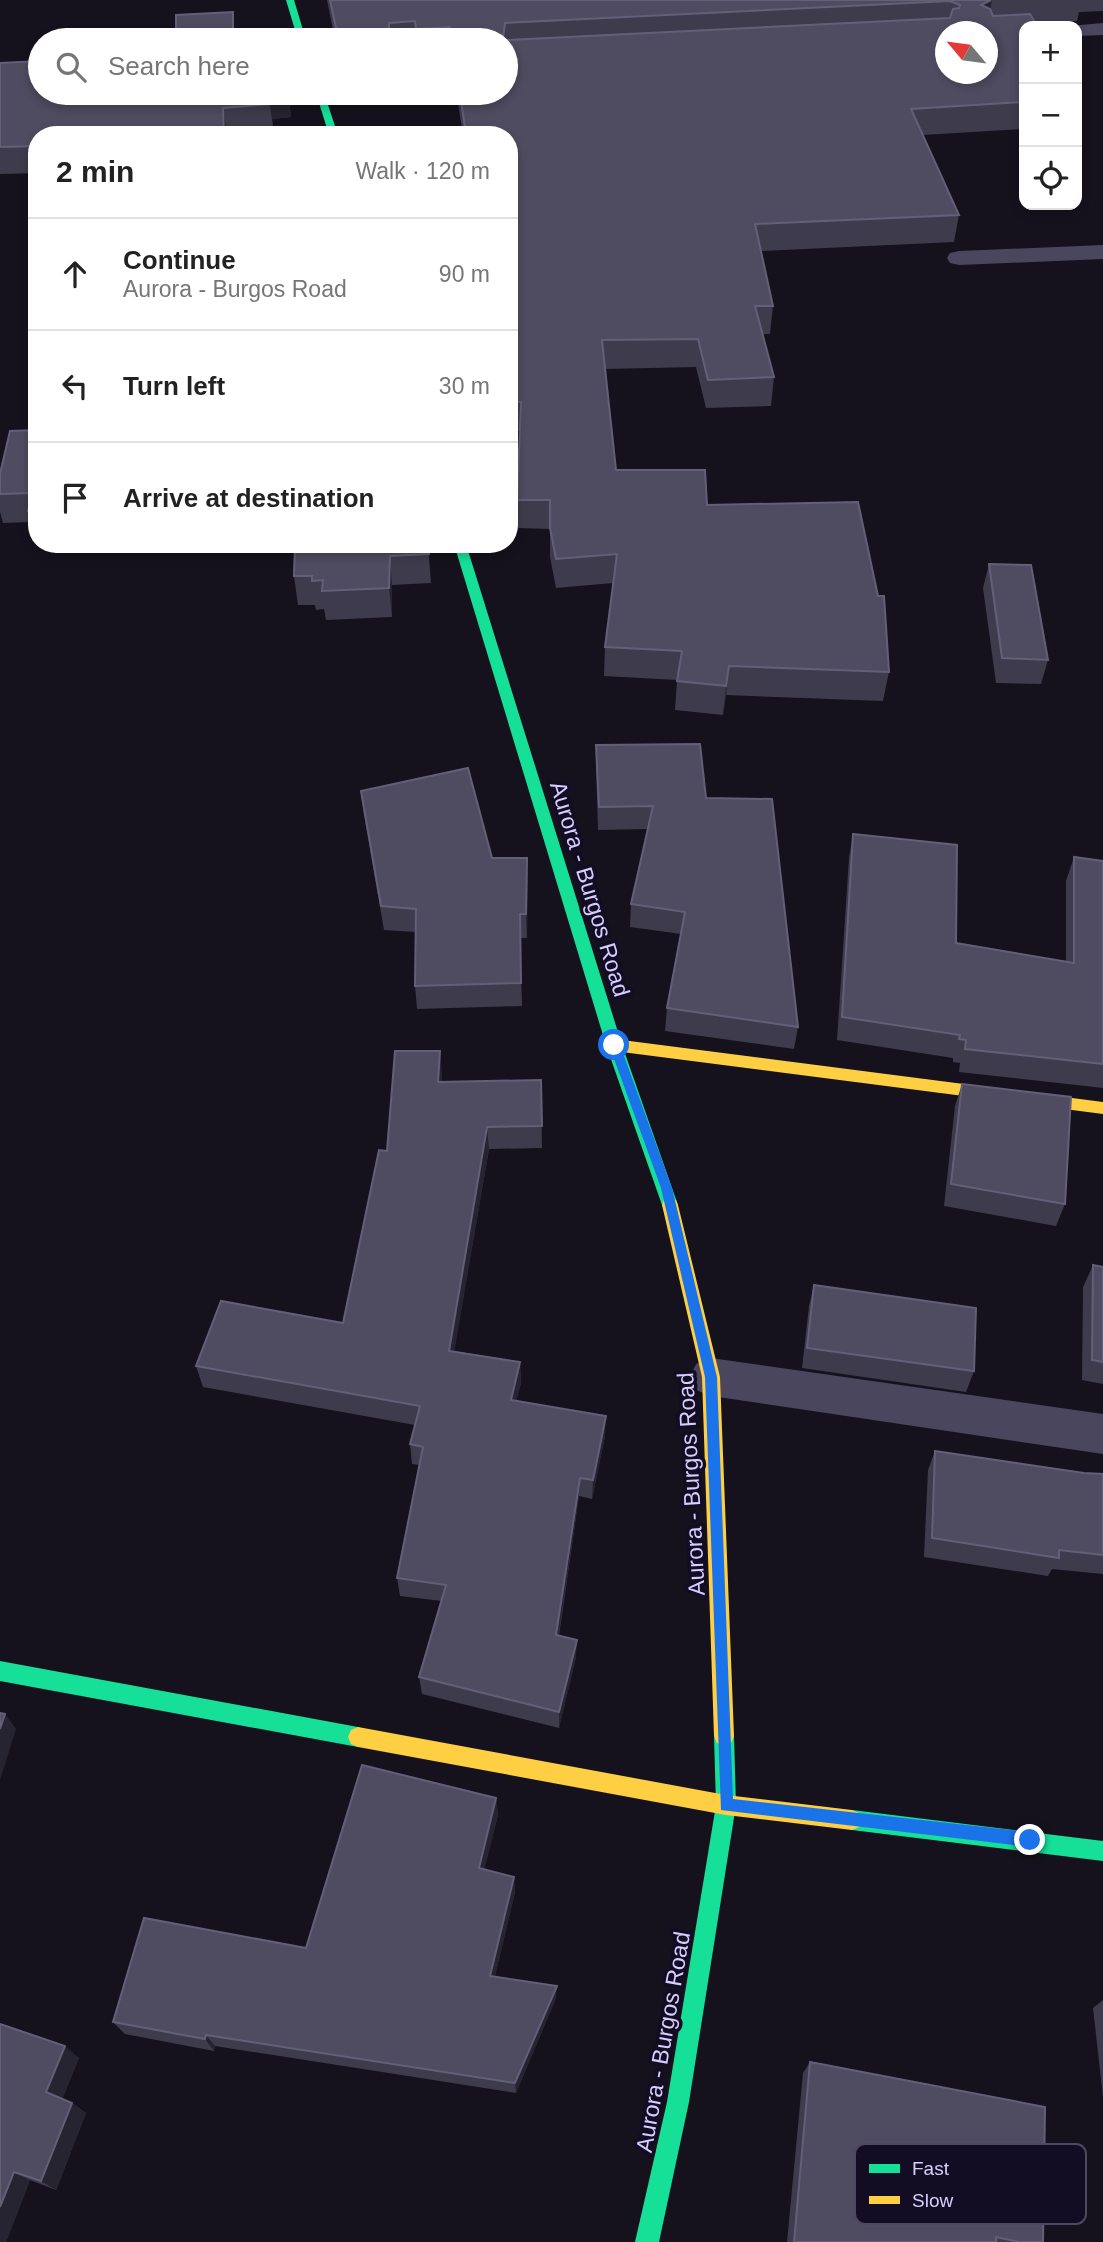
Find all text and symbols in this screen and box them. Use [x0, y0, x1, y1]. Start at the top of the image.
north arrow [935, 21, 998, 84]
map controls [1019, 21, 1082, 210]
button: + [1019, 21, 1082, 84]
search box [28, 28, 518, 105]
icon: search [52, 48, 90, 86]
text: Search here [108, 51, 250, 81]
button: − [1019, 84, 1082, 147]
button: locate [1019, 147, 1082, 210]
text: 2 min [56, 155, 134, 188]
text: Walk · 120 m [355, 158, 490, 184]
text: Continue [123, 245, 236, 275]
icon: ahead [56, 255, 94, 293]
text: 90 m [439, 261, 490, 287]
text: Aurora - Burgos Road [123, 276, 347, 302]
icon: left [56, 367, 94, 405]
text: Turn left [123, 371, 225, 401]
text: 30 m [439, 373, 490, 399]
icon: arrive [56, 479, 94, 517]
text: Arrive at destination [123, 483, 374, 513]
street label: Aurora - Burgos Road [545, 778, 635, 1000]
route start [598, 1029, 629, 1060]
street label: Aurora - Burgos Road [672, 1372, 710, 1596]
route end [1014, 1824, 1045, 1855]
street label: Aurora - Burgos Road [631, 1930, 695, 2154]
legend [855, 2144, 1086, 2224]
text: Fast [912, 2158, 950, 2179]
text: Slow [912, 2190, 953, 2211]

